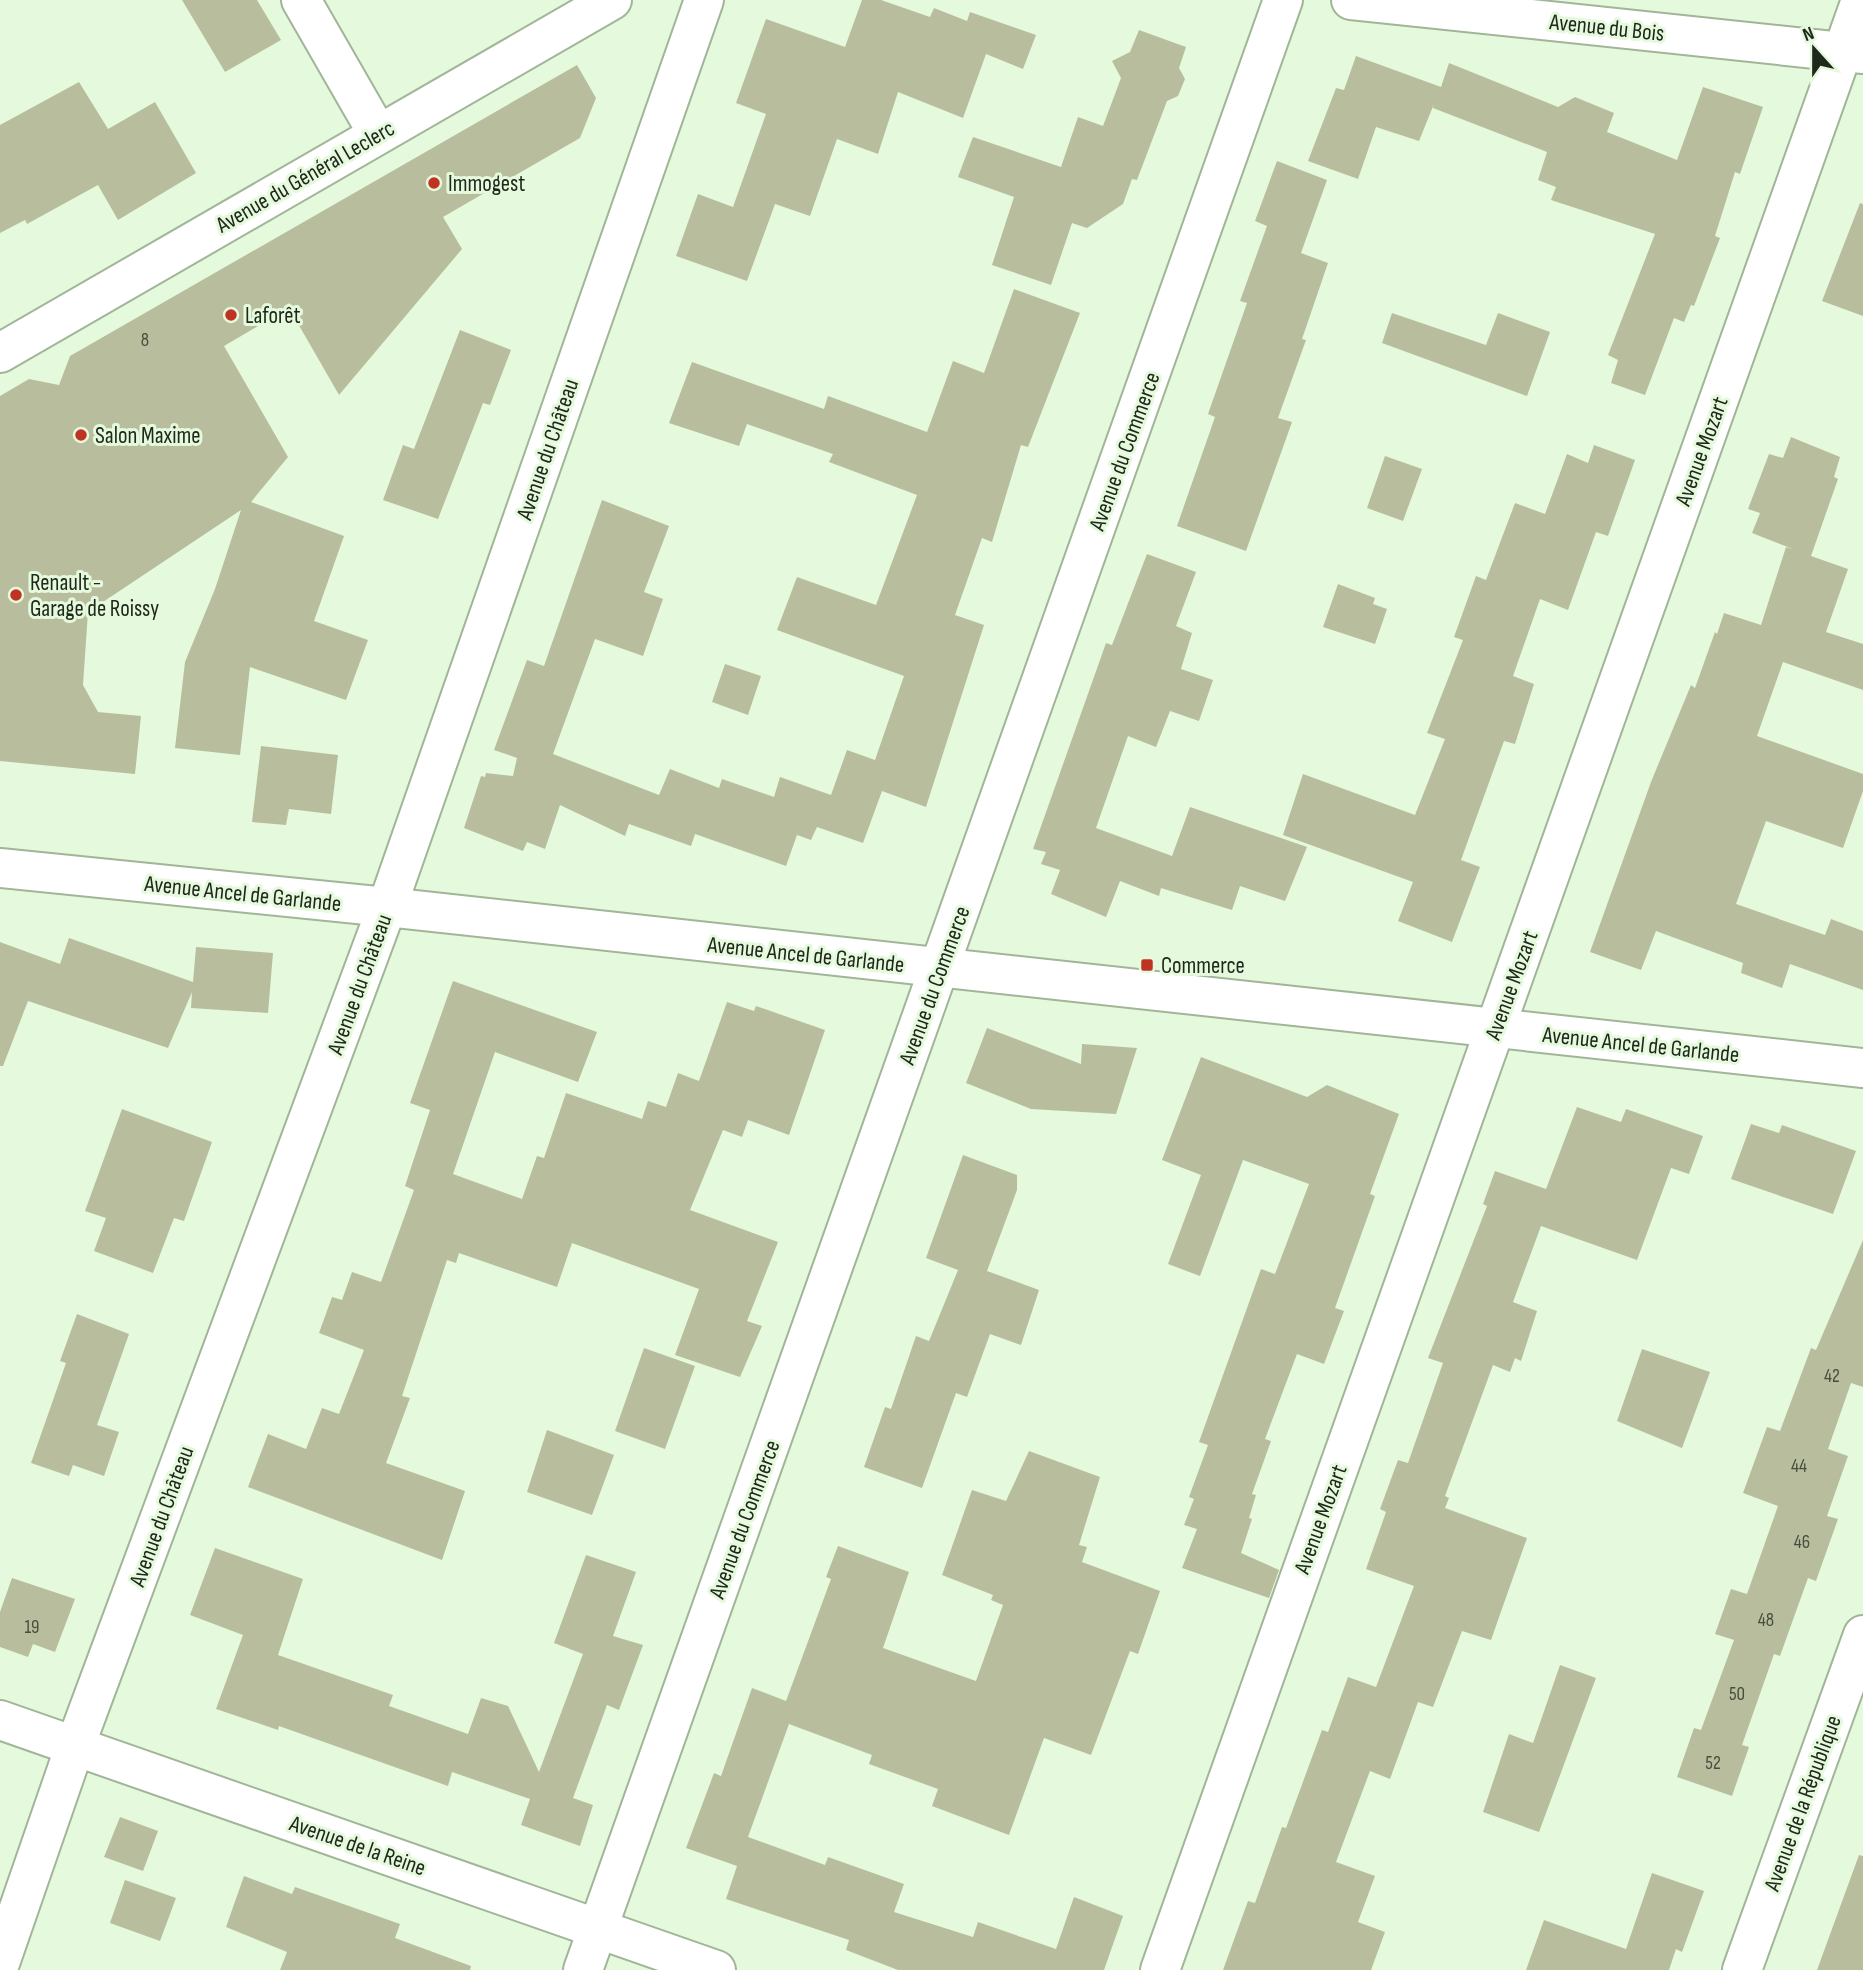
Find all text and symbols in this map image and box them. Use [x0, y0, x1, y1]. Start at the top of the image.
street label: Avenue du Bois [1547, 8, 1666, 48]
north arrow [1779, 14, 1849, 84]
text: N [1800, 22, 1817, 47]
street label: Avenue du Général Leclerc [210, 114, 400, 240]
place label: Immogest [448, 170, 525, 198]
marker: Immogest [426, 175, 442, 191]
place label: Laforêt [245, 302, 300, 330]
marker: Laforêt [223, 307, 239, 323]
house number: 8 [141, 329, 149, 352]
street label: Avenue du Commerce [1083, 368, 1167, 535]
street label: Avenue du Château [510, 375, 585, 524]
street label: Avenue Mozart [1669, 393, 1735, 511]
place label: Salon Maxime [95, 422, 200, 450]
marker: Salon Maxime [73, 427, 89, 443]
place label: Renault - Garage de Roissy [30, 569, 159, 623]
marker: Renault - Garage de Roissy [8, 587, 24, 603]
street label: Avenue Ancel de Garlande [142, 870, 343, 918]
street label: Avenue du Commerce [893, 902, 977, 1069]
street label: Avenue du Château [321, 910, 398, 1059]
street label: Avenue Mozart [1479, 927, 1545, 1045]
street label: Avenue Ancel de Garlande [705, 931, 906, 979]
place label: Commerce [1161, 952, 1245, 980]
marker: Commerce [1139, 957, 1155, 973]
street label: Avenue Ancel de Garlande [1540, 1021, 1741, 1069]
house number: 42 [1824, 1365, 1840, 1388]
street label: Avenue du Commerce [703, 1436, 787, 1603]
street label: Avenue du Château [123, 1442, 200, 1591]
house number: 44 [1791, 1455, 1807, 1478]
street label: Avenue Mozart [1288, 1461, 1354, 1579]
house number: 46 [1794, 1531, 1810, 1554]
house number: 48 [1758, 1609, 1774, 1632]
house number: 19 [24, 1616, 40, 1639]
house number: 50 [1729, 1683, 1745, 1706]
street label: Avenue de la République [1758, 1712, 1848, 1896]
house number: 52 [1705, 1752, 1721, 1775]
street label: Avenue de la Reine [285, 1809, 429, 1882]

